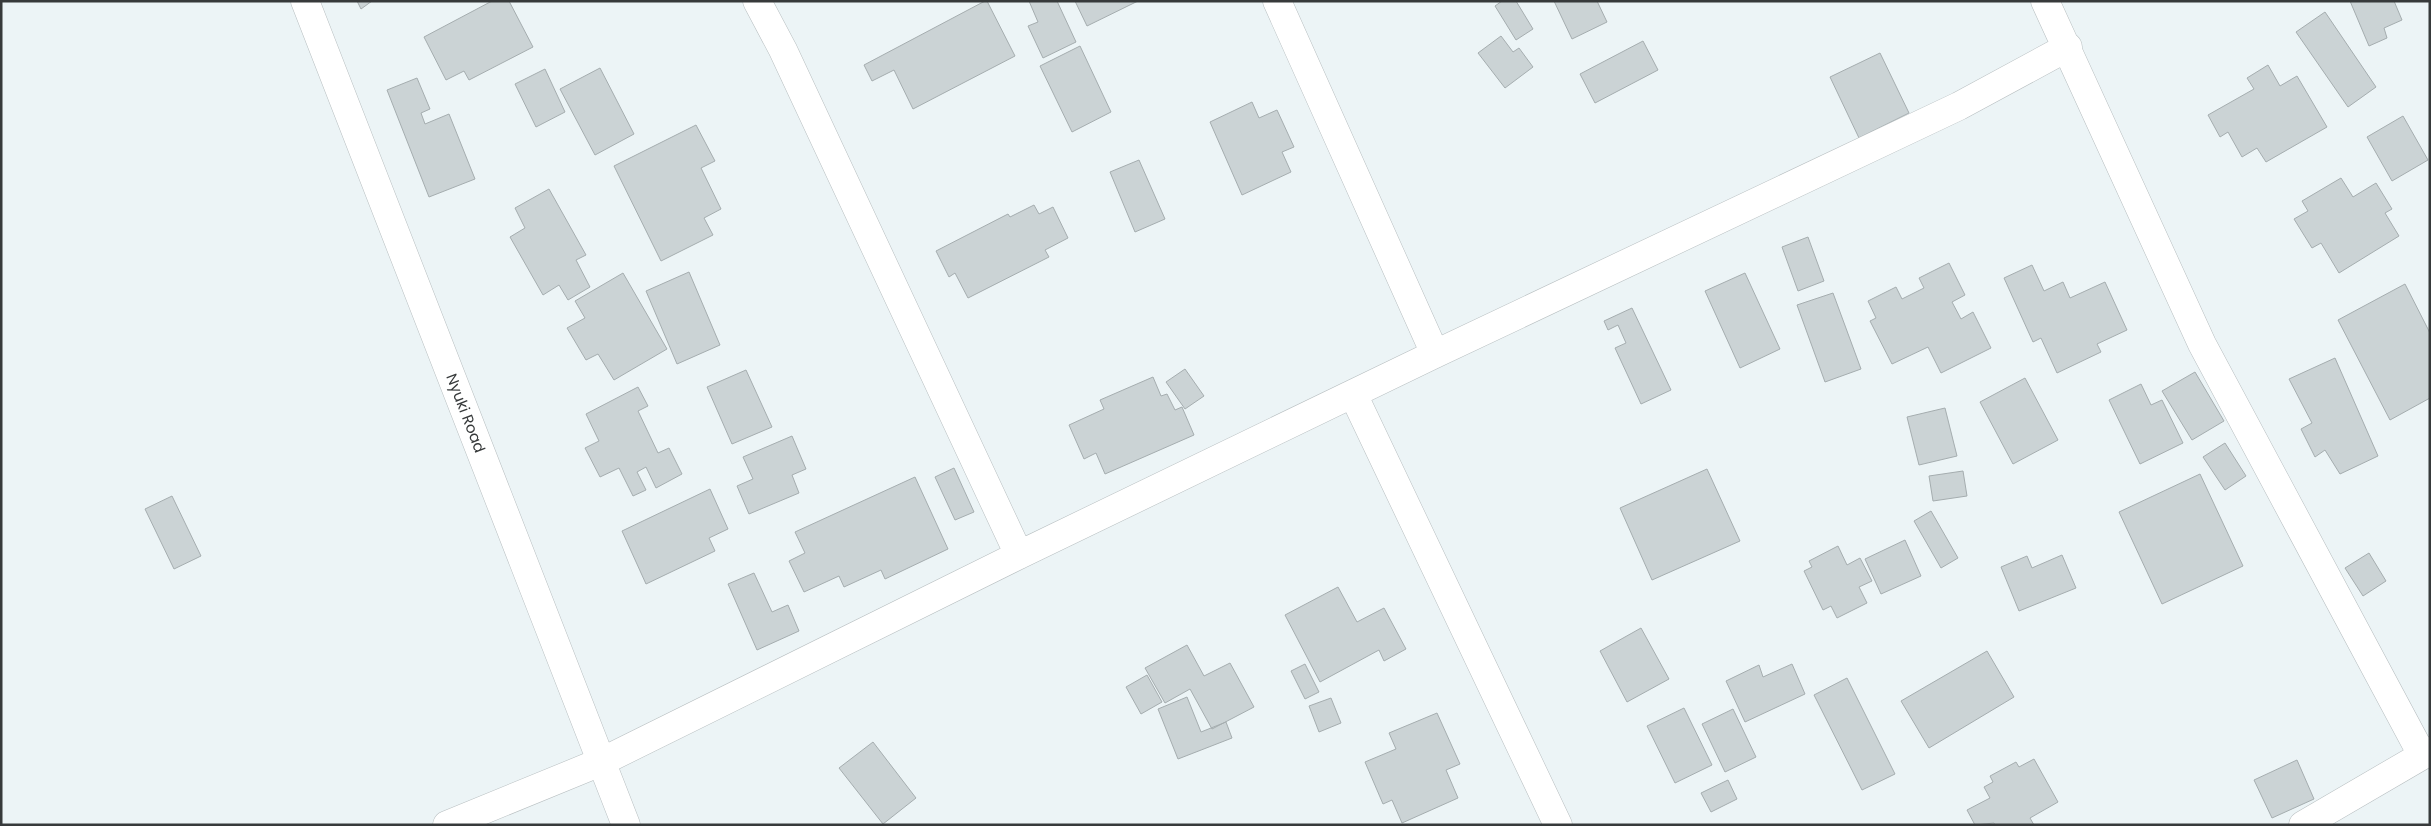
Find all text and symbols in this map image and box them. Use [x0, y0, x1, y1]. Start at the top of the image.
street label: Nyuki Road [441, 370, 491, 456]

